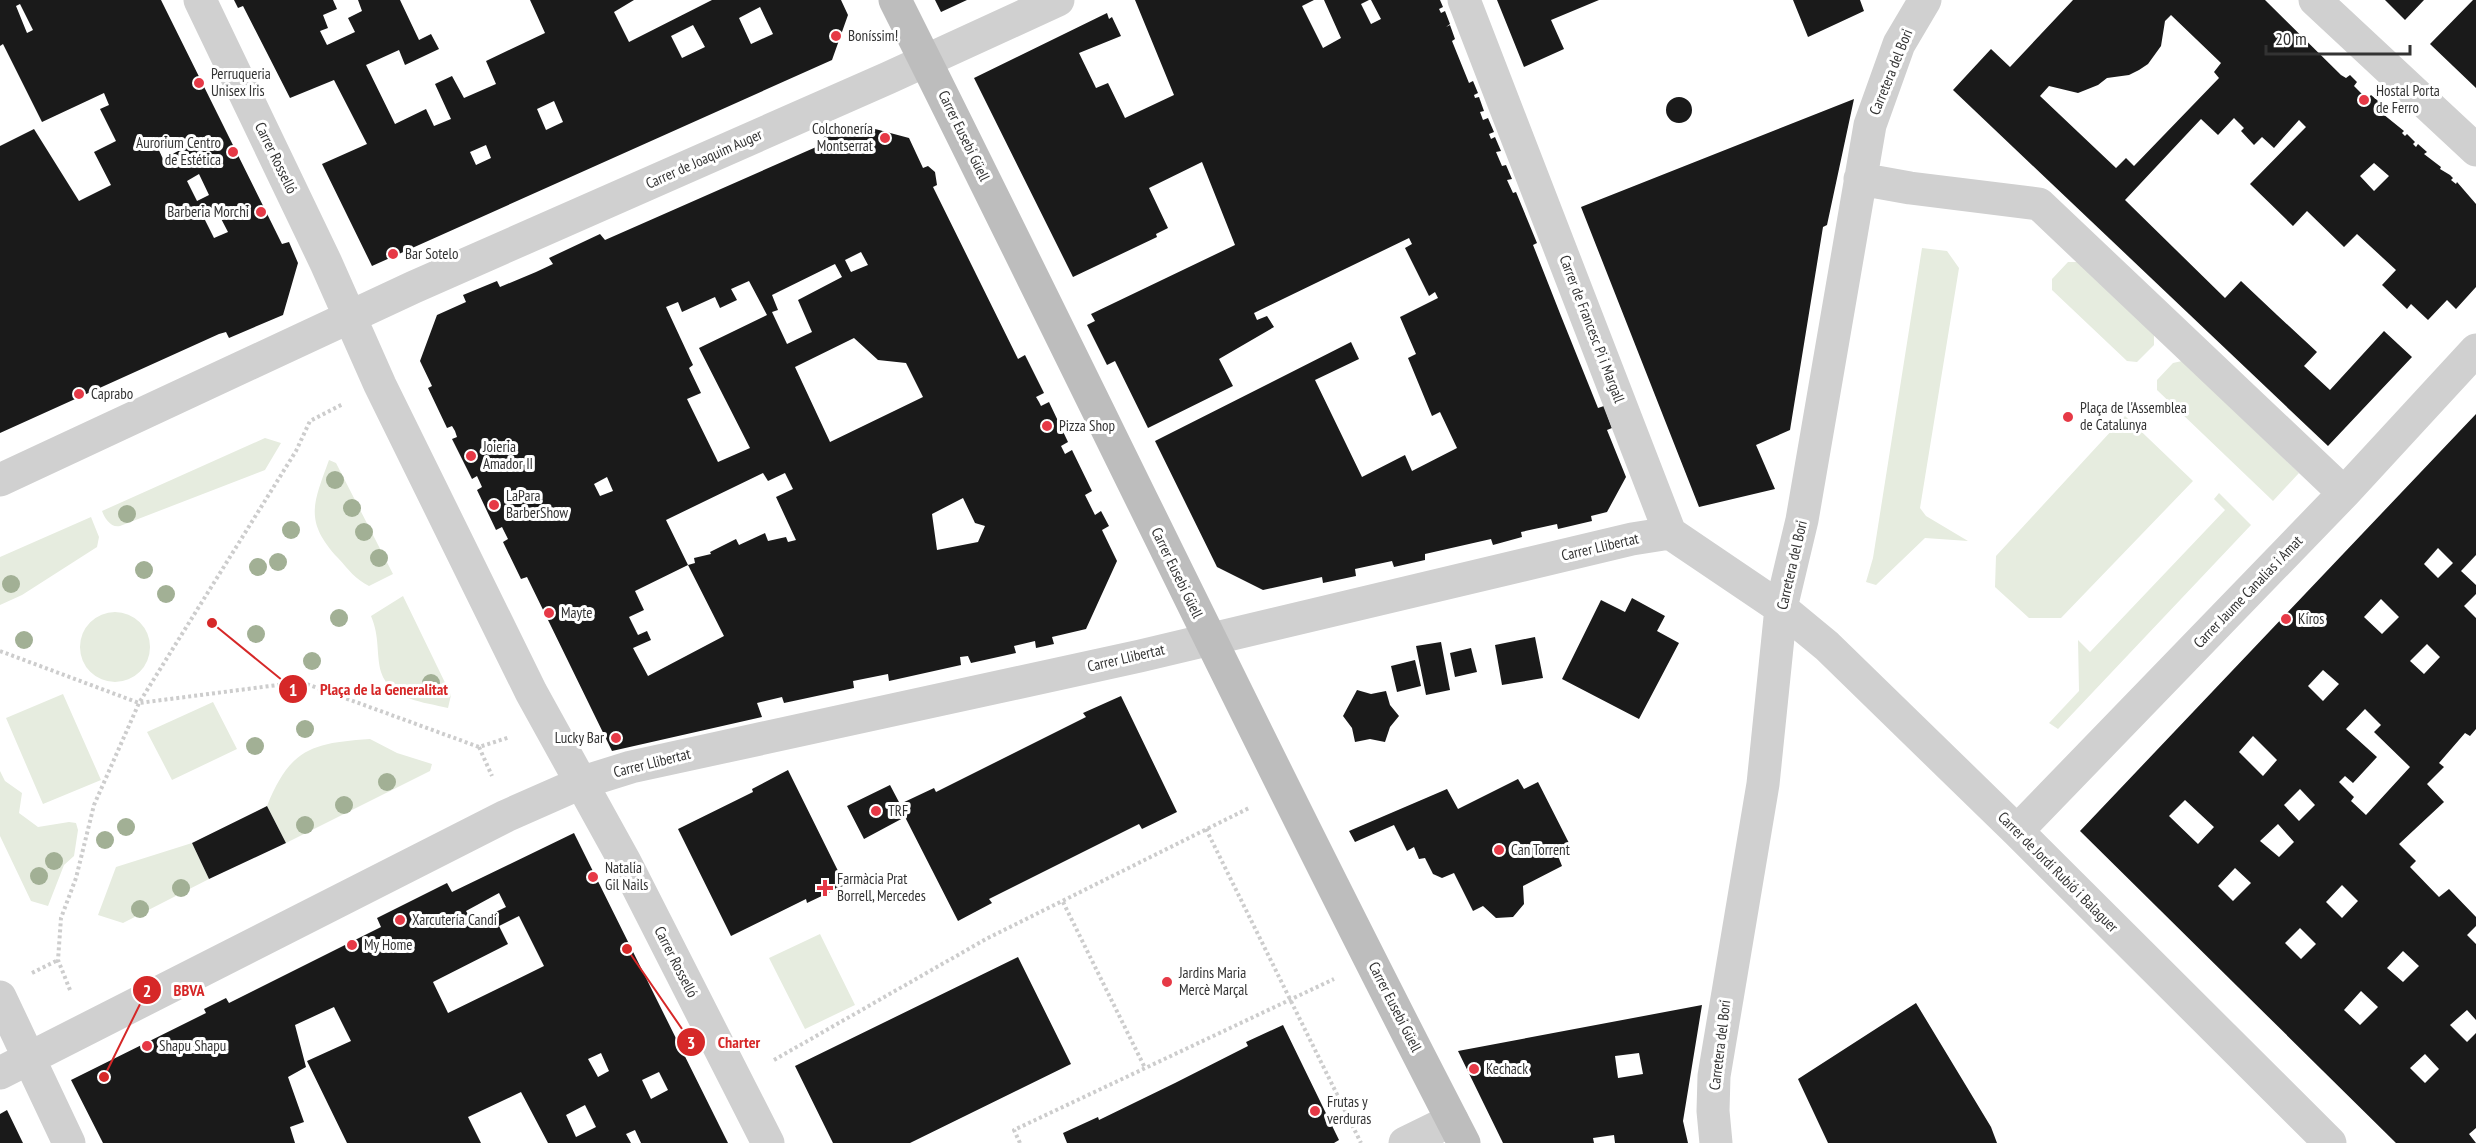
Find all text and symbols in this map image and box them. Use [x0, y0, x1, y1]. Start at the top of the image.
scale bar [2266, 18, 2410, 56]
place label: Boníssim! [848, 26, 898, 45]
street label: Carretera del Bori [1865, 26, 1916, 117]
text: 20 m [2275, 27, 2307, 50]
marker: Boníssim! [829, 29, 843, 43]
place label: Perruqueria Unisex Iris [211, 64, 271, 100]
marker: Perruqueria Unisex Iris [192, 76, 206, 90]
place label: Hostal Porta de Ferro [2376, 81, 2440, 117]
street label: Carrer Eusebi Güell [934, 87, 995, 185]
marker: Hostal Porta de Ferro [2357, 93, 2371, 107]
street label: Carrer Rosselló [251, 119, 302, 197]
place label: Colchonería Montserrat [812, 119, 873, 155]
street label: Carrer de Joaquim Auger [643, 124, 766, 193]
marker: Colchonería Montserrat [878, 131, 892, 145]
place label: Aurorium Centro de Estética [136, 133, 221, 169]
marker: Aurorium Centro de Estética [226, 145, 240, 159]
place label: Barberia Morchi [167, 202, 249, 221]
marker: Barberia Morchi [254, 205, 268, 219]
place label: Bar Sotelo [405, 244, 458, 263]
marker: Bar Sotelo [386, 247, 400, 261]
street label: Carrer de Francesc Pi i Margall [1556, 252, 1630, 406]
place label: Caprabo [91, 384, 133, 403]
marker: Caprabo [72, 387, 86, 401]
place label: Plaça de l'Assemblea de Catalunya [2080, 398, 2187, 434]
marker: Plaça de l'Assemblea de Catalunya [2061, 410, 2075, 424]
place label: Pizza Shop [1059, 416, 1115, 435]
marker: Pizza Shop [1040, 419, 1054, 433]
place label: Joieria Amador II [482, 437, 533, 473]
marker: Joieria Amador II [464, 449, 478, 463]
place label: LaPara BarberShow [506, 486, 568, 522]
marker: LaPara BarberShow [487, 498, 501, 512]
street label: Carretera del Bori [1772, 518, 1811, 611]
street label: Carrer Eusebi Güell [1147, 524, 1208, 622]
street label: Carrer Llibertat [1559, 528, 1640, 565]
street label: Carrer Jaume Canalias i Amat [2189, 531, 2306, 652]
place label: Mayte [561, 603, 592, 622]
marker: Mayte [542, 606, 556, 620]
place label: Kiros [2298, 609, 2324, 628]
marker: Kiros [2279, 612, 2293, 626]
street label: Carrer Llibertat [1085, 639, 1166, 676]
callout: Plaça de la Generalitat [278, 672, 460, 706]
text: 1 [289, 678, 297, 701]
text: Plaça de la Generalitat [320, 679, 448, 699]
place label: Lucky Bar [555, 728, 605, 747]
marker: Lucky Bar [609, 731, 623, 745]
street label: Carrer Llibertat [611, 744, 692, 781]
place label: TRF [888, 801, 908, 820]
marker: TRF [869, 804, 883, 818]
street label: Carrer de Jordi Rubió i Balaguer [1994, 807, 2123, 937]
place label: Can Torrent [1511, 840, 1570, 859]
marker: Can Torrent [1492, 843, 1506, 857]
place label: Natalia Gil Nails [605, 858, 648, 894]
place label: Farmàcia Prat Borrell, Mercedes [837, 869, 926, 905]
marker: Natalia Gil Nails [586, 870, 600, 884]
marker: Farmàcia Prat Borrell, Mercedes [818, 881, 832, 895]
place label: Xarcutería Candi [412, 910, 497, 929]
marker: Xarcutería Candi [393, 913, 407, 927]
street label: Carrer Rosselló [650, 923, 702, 1001]
place label: My Home [364, 935, 412, 954]
marker: My Home [345, 938, 359, 952]
street label: Carrer Eusebi Güell [1365, 959, 1427, 1055]
place label: Jardins Maria Mercè Marçal [1178, 963, 1248, 999]
callout: BBVA [132, 973, 217, 1007]
marker: Jardins Maria Mercè Marçal [1160, 975, 1174, 989]
text: 2 [143, 979, 151, 1002]
text: BBVA [174, 980, 205, 1000]
street label: Carretera del Bori [1705, 999, 1734, 1091]
callout: Charter [676, 1025, 772, 1059]
text: 3 [687, 1031, 695, 1054]
text: Charter [718, 1032, 761, 1052]
place label: Shapu Shapu [159, 1036, 226, 1055]
marker: Shapu Shapu [140, 1039, 154, 1053]
place label: Kechack [1486, 1059, 1528, 1078]
marker: Kechack [1467, 1062, 1481, 1076]
place label: Frutas y verduras [1327, 1092, 1371, 1128]
marker: Frutas y verduras [1308, 1104, 1322, 1118]

